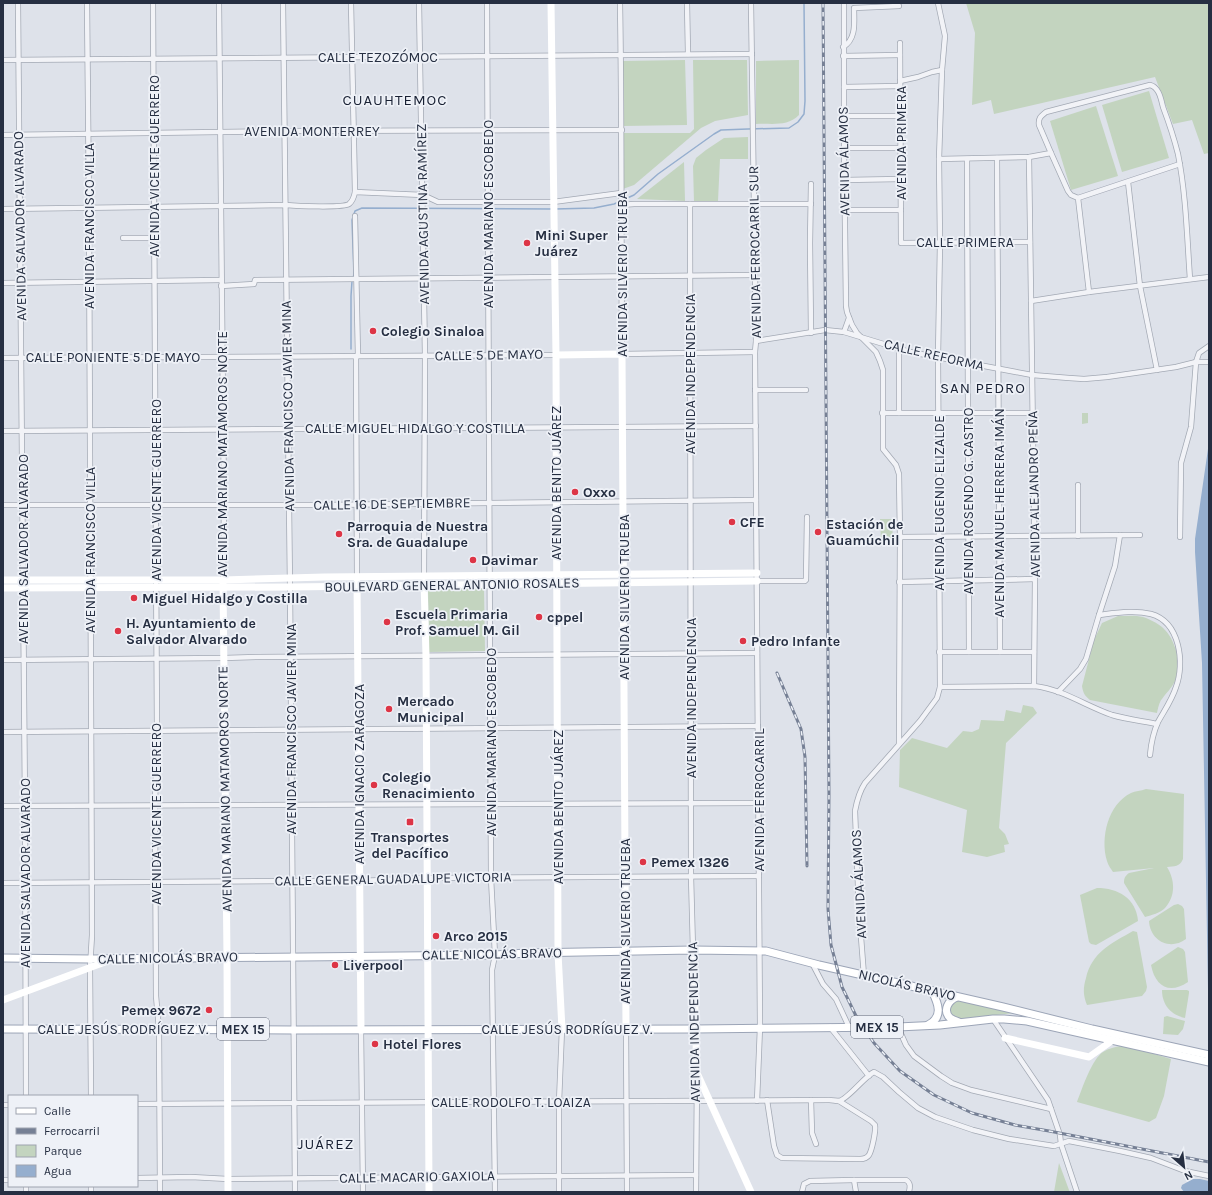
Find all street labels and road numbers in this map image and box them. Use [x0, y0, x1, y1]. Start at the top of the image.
street label: CALLE TEZOZÓMOC [318, 49, 438, 66]
street label: AVENIDA VICENTE GUERRERO [146, 75, 163, 257]
street label: AVENIDA PRIMERA [893, 86, 910, 200]
street label: AVENIDA ÁLAMOS [834, 106, 853, 216]
street label: AVENIDA MARIANO ESCOBEDO [480, 120, 497, 308]
street label: AVENIDA MONTERREY [244, 123, 380, 140]
street label: AVENIDA AGUSTINA RAMÍREZ [412, 123, 433, 305]
street label: AVENIDA SALVADOR ALVARADO [10, 131, 30, 321]
street label: AVENIDA FRANCISCO VILLA [81, 143, 98, 309]
street label: AVENIDA FERROCARRIL SUR [745, 166, 765, 338]
street label: AVENIDA SILVERIO TRUEBA [614, 191, 631, 357]
street label: CALLE PRIMERA [916, 234, 1014, 251]
street label: AVENIDA INDEPENDENCIA [682, 294, 699, 454]
street label: AVENIDA FRANCISCO JAVIER MINA [278, 300, 298, 512]
street label: AVENIDA MARIANO MATAMOROS NORTE [214, 331, 231, 577]
street label: CALLE REFORMA [882, 335, 986, 375]
street label: CALLE 5 DE MAYO [435, 346, 543, 364]
street label: CALLE PONIENTE 5 DE MAYO [26, 349, 200, 366]
street label: AVENIDA VICENTE GUERRERO [148, 399, 165, 581]
street label: AVENIDA BENITO JUÁREZ [547, 406, 565, 560]
street label: AVENIDA ROSENDO G. CASTRO [960, 407, 977, 595]
street label: AVENIDA MANUEL HERRERA IMÁN [990, 408, 1008, 618]
street label: AVENIDA ALEJANDRO PEÑA [1024, 411, 1044, 577]
street label: AVENIDA EUGENIO ELIZALDE [931, 415, 948, 591]
street label: CALLE MIGUEL HIDALGO Y COSTILLA [305, 420, 525, 437]
street label: AVENIDA SALVADOR ALVARADO [15, 454, 32, 644]
street label: AVENIDA FRANCISCO VILLA [82, 467, 99, 633]
street label: CALLE 16 DE SEPTIEMBRE [313, 494, 471, 514]
street label: AVENIDA SILVERIO TRUEBA [616, 514, 633, 680]
street label: BOULEVARD GENERAL ANTONIO ROSALES [324, 574, 580, 596]
street label: AVENIDA INDEPENDENCIA [683, 618, 700, 778]
street label: AVENIDA FRANCISCO JAVIER MINA [283, 623, 300, 835]
street label: AVENIDA MARIANO ESCOBEDO [483, 648, 500, 836]
street label: AVENIDA MARIANO MATAMOROS NORTE [214, 666, 236, 912]
street label: AVENIDA IGNACIO ZARAGOZA [351, 684, 368, 864]
street label: AVENIDA VICENTE GUERRERO [148, 723, 165, 905]
street label: AVENIDA FERROCARRIL [751, 728, 768, 872]
street label: AVENIDA BENITO JUÁREZ [549, 730, 567, 884]
street label: AVENIDA SALVADOR ALVARADO [17, 778, 34, 968]
street label: AVENIDA ÁLAMOS [847, 829, 870, 939]
street label: AVENIDA SILVERIO TRUEBA [617, 838, 634, 1004]
street label: CALLE GENERAL GUADALUPE VICTORIA [274, 868, 512, 890]
street label: AVENIDA INDEPENDENCIA [684, 942, 704, 1102]
street label: CALLE NICOLÁS BRAVO [422, 943, 562, 964]
street label: CALLE NICOLÁS BRAVO [98, 947, 238, 968]
street label: NICOLÁS BRAVO [857, 965, 957, 1004]
road number: MEX 15 [851, 1016, 903, 1038]
road number: MEX 15 [217, 1018, 269, 1040]
street label: CALLE JESÚS RODRÍGUEZ V. [37, 1020, 209, 1038]
street label: CALLE JESÚS RODRÍGUEZ V. [481, 1020, 653, 1038]
street label: CALLE RODOLFO T. LOAIZA [431, 1094, 591, 1111]
street label: CALLE MACARIO GAXIOLA [339, 1167, 495, 1187]

